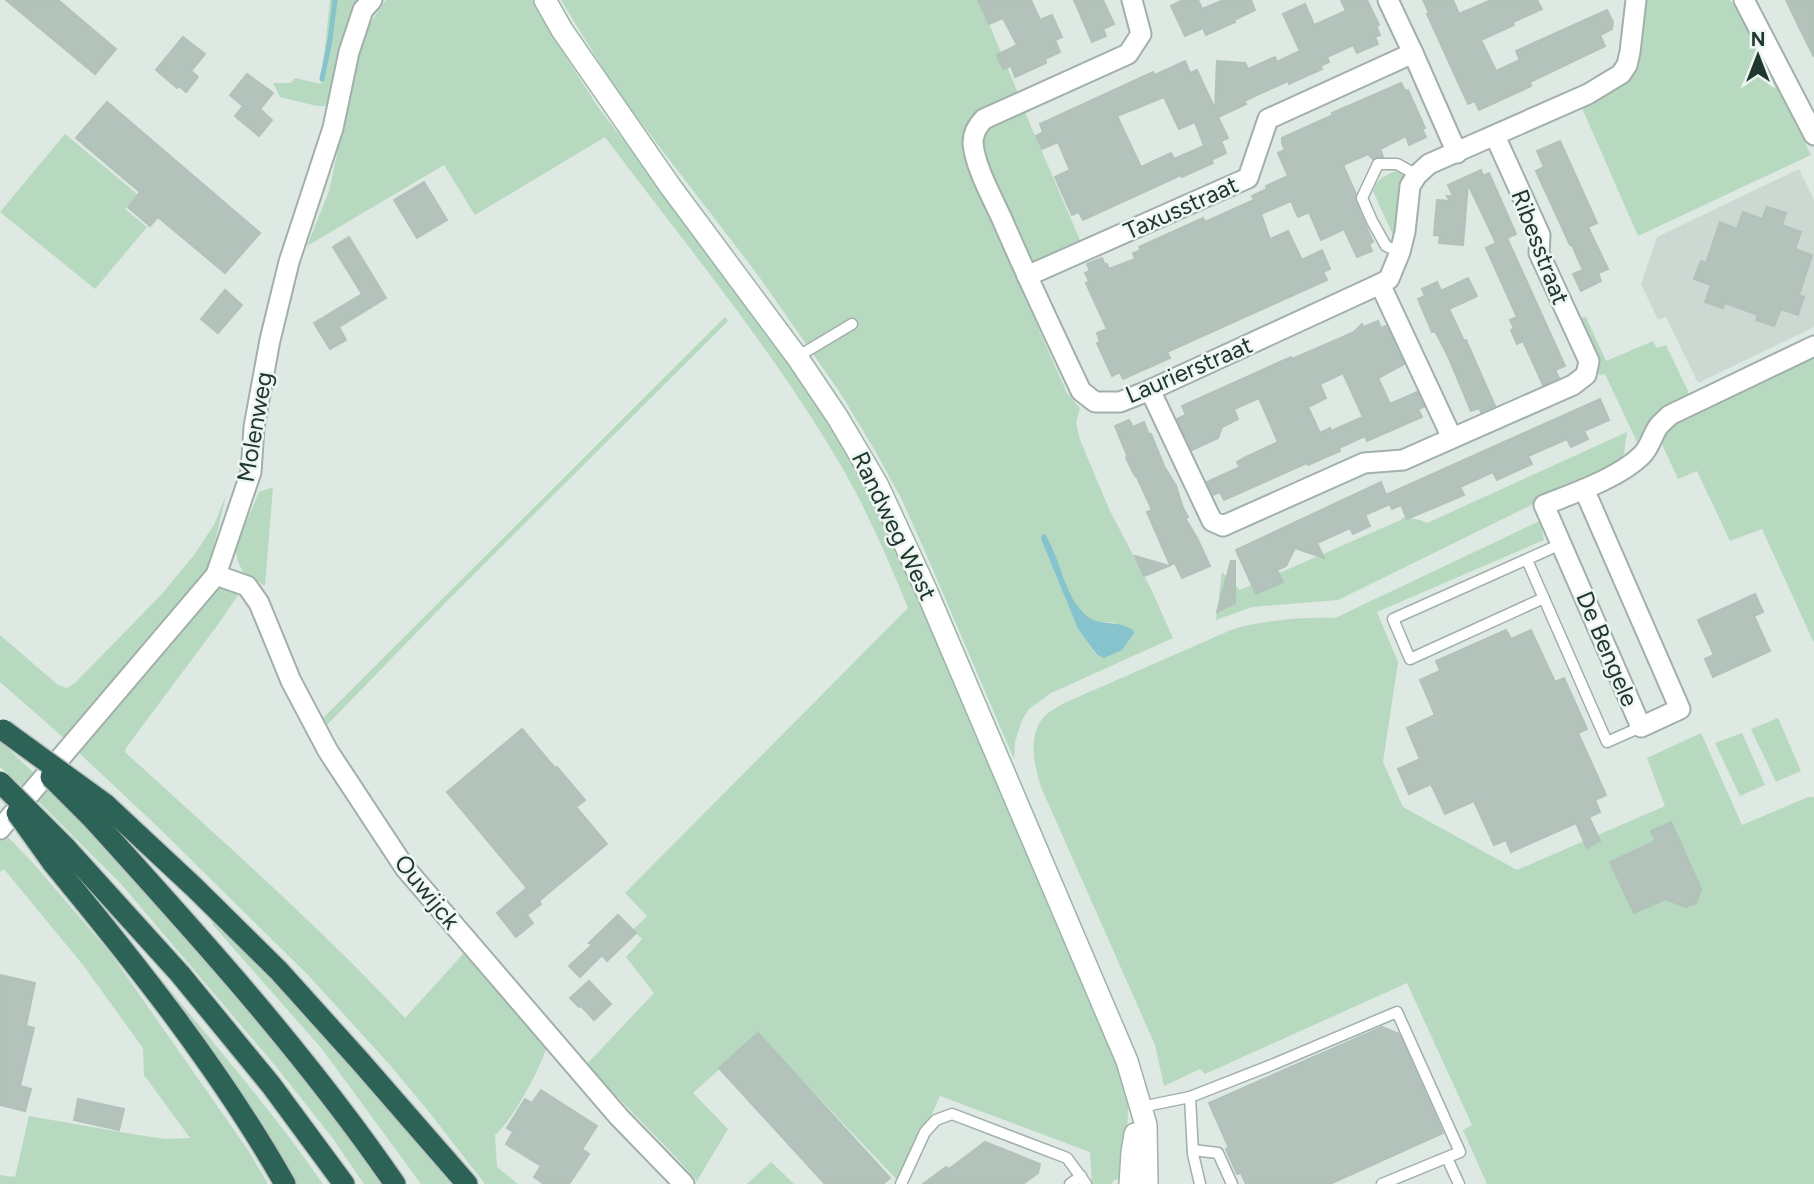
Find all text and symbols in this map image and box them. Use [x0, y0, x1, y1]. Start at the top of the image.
north arrow [1723, 21, 1793, 91]
text: N [1751, 28, 1765, 51]
street label: Taxusstraat [1119, 170, 1242, 246]
street label: Ribesstraat [1505, 185, 1576, 308]
street label: Laurierstraat [1121, 330, 1257, 409]
street label: Molenweg [231, 369, 278, 484]
street label: Randweg West [846, 447, 943, 605]
street label: De Bengele [1570, 587, 1645, 711]
street label: Ouwijck [389, 849, 466, 935]

